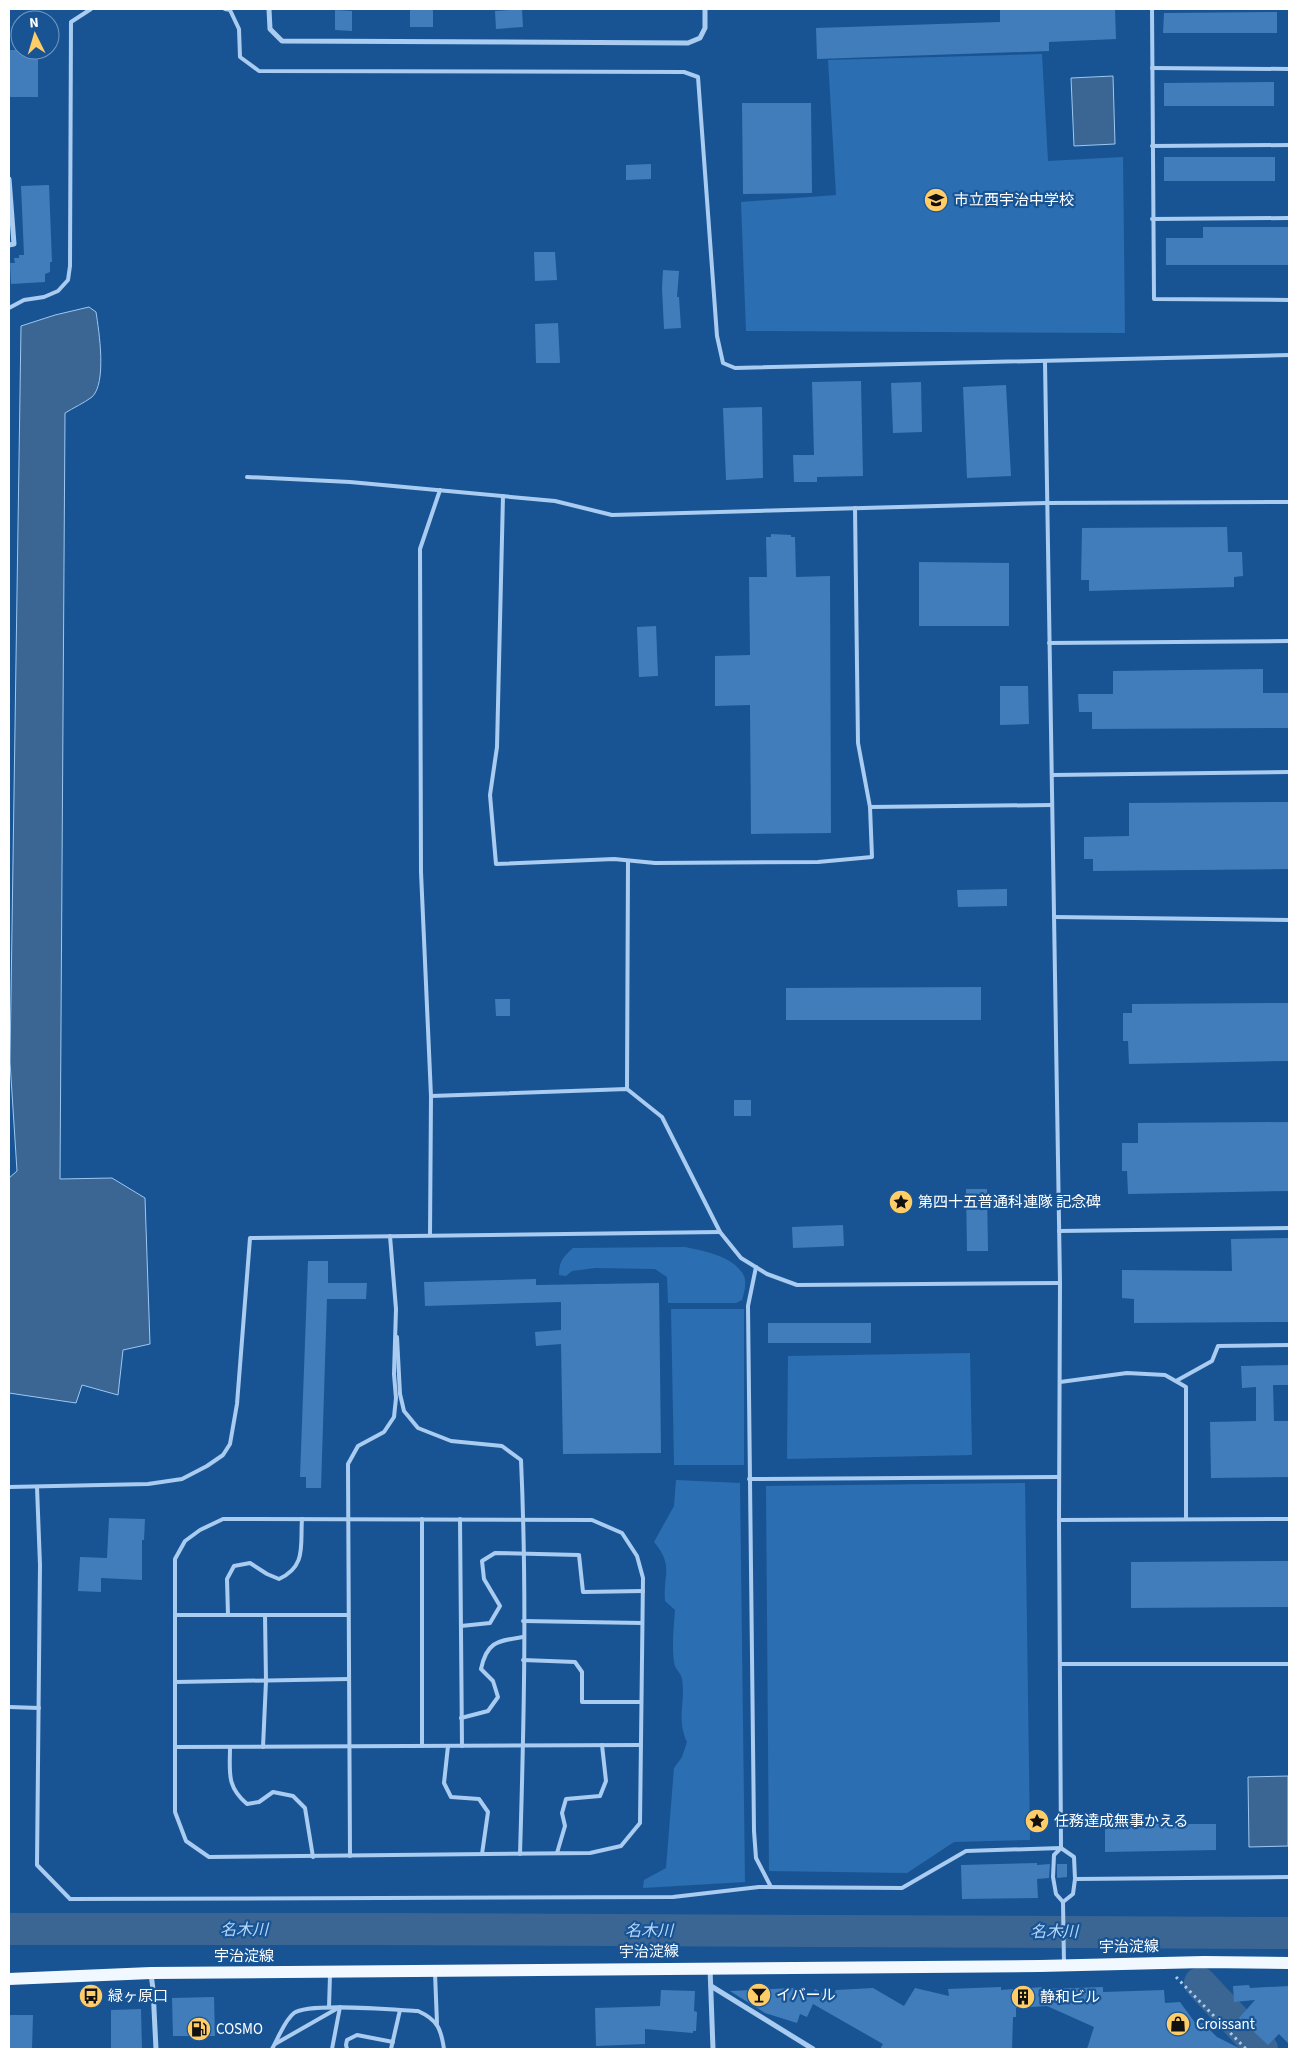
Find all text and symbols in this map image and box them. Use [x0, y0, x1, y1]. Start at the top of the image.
north arrow [10, 10, 60, 60]
text: N [28, 13, 39, 33]
school or university icon: 市立西宇治中学校 [923, 187, 949, 213]
place label: 市立西宇治中学校 [954, 190, 1074, 211]
place icon: 第四十五普通科連隊 記念碑 [888, 1189, 914, 1215]
place label: 第四十五普通科連隊 記念碑 [918, 1192, 1101, 1213]
place icon: 任務達成無事かえる [1024, 1808, 1050, 1834]
place label: 任務達成無事かえる [1054, 1811, 1189, 1832]
water label: 名木川 [220, 1919, 270, 1941]
water label: 名木川 [625, 1920, 675, 1942]
water label: 名木川 [1030, 1921, 1080, 1943]
street label: 宇治淀線 [1099, 1936, 1159, 1958]
street label: 宇治淀線 [619, 1941, 679, 1963]
street label: 宇治淀線 [214, 1946, 274, 1967]
bar icon: イバール [746, 1982, 772, 2008]
bus stop icon: 緑ヶ原口 [78, 1983, 104, 2009]
building icon: 静和ビル [1010, 1984, 1036, 2010]
place label: イバール [776, 1985, 836, 2006]
place label: 緑ヶ原口 [108, 1986, 168, 2007]
place label: 静和ビル [1040, 1987, 1100, 2008]
shop icon: Croissant [1165, 2011, 1191, 2037]
place label: Croissant [1196, 2014, 1255, 2035]
fuel station icon: COSMO [186, 2016, 212, 2042]
place label: COSMO [216, 2019, 263, 2040]

